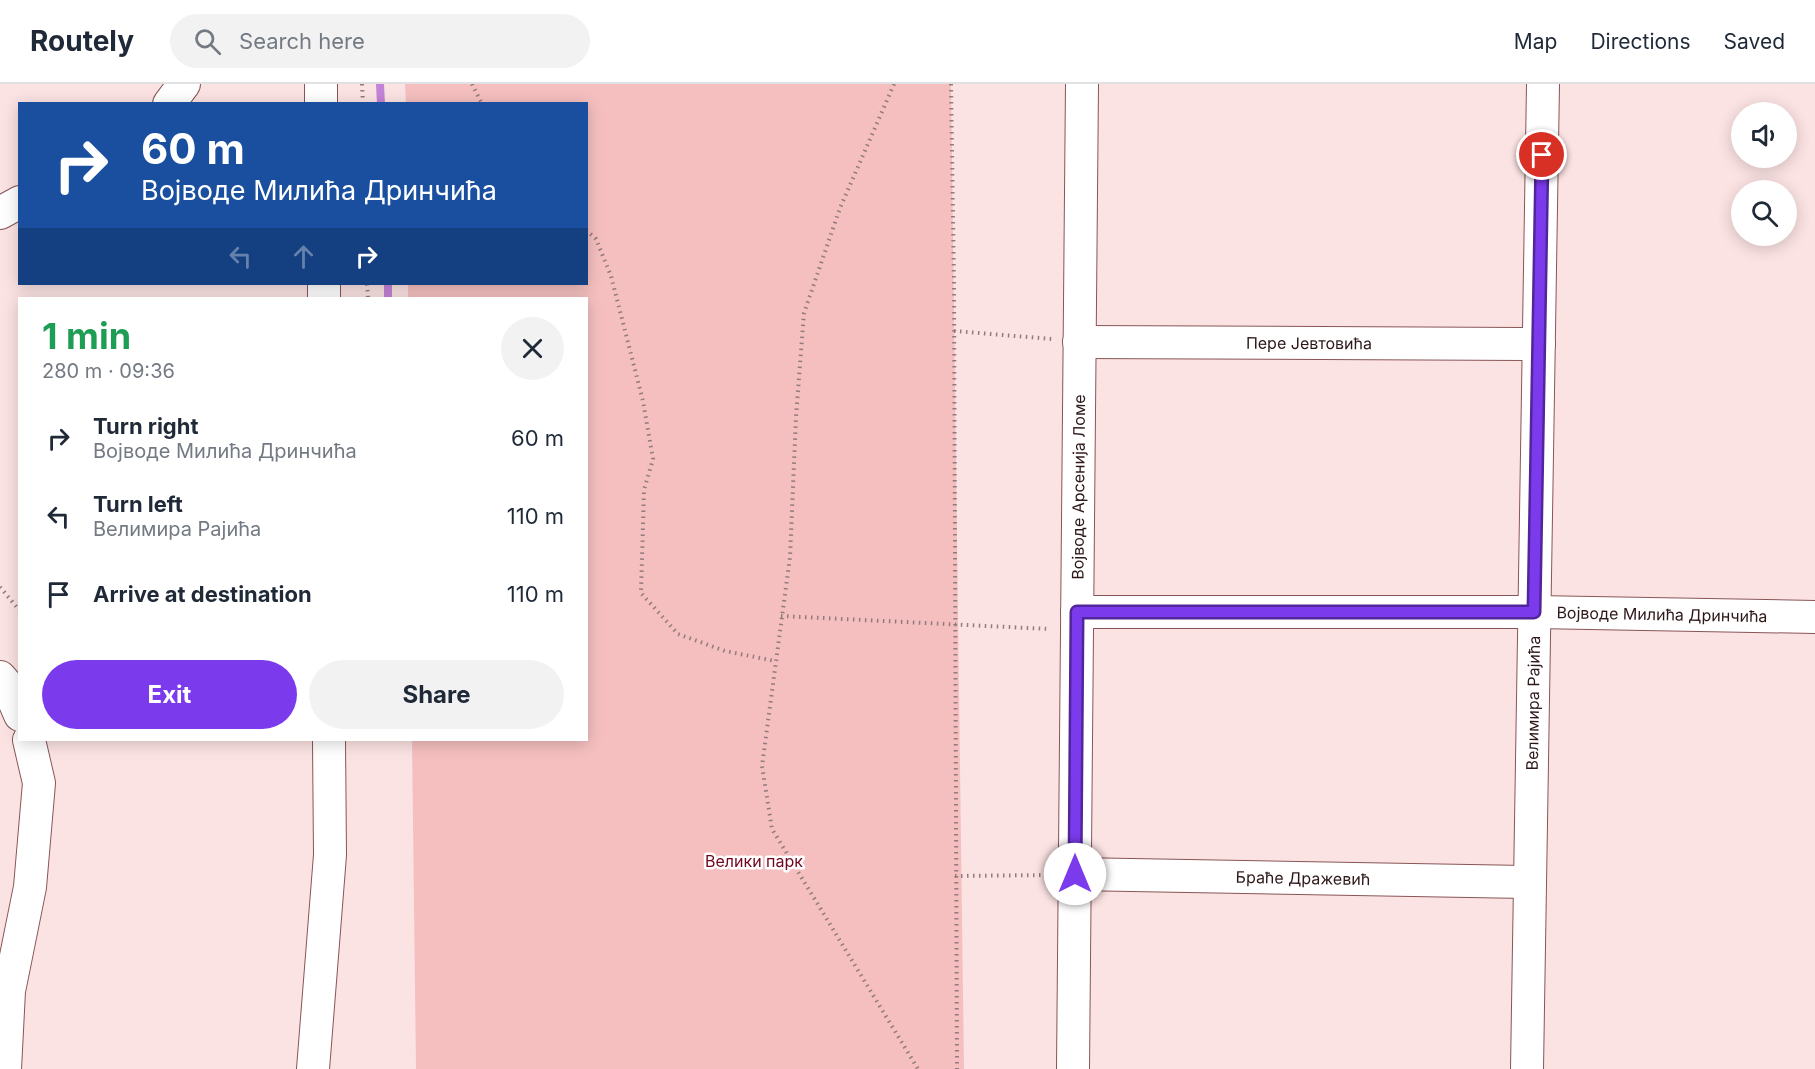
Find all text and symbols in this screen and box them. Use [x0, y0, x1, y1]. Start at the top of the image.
search box [170, 14, 590, 68]
text: Routely [30, 24, 134, 58]
icon: search [191, 25, 224, 58]
text: Search here [239, 28, 365, 54]
text: Map [1514, 29, 1557, 54]
text: Directions [1590, 29, 1691, 54]
text: Saved [1724, 29, 1785, 54]
map controls [1731, 102, 1797, 246]
button: sound [1731, 102, 1797, 168]
text: 60 m [141, 123, 245, 174]
icon: right [42, 126, 120, 204]
pin [1516, 129, 1567, 180]
icon: arrive [1525, 138, 1558, 171]
text: Војводе Милића Дринчића [141, 174, 497, 207]
button: search [1731, 180, 1797, 246]
icon: left [224, 240, 257, 273]
icon: ahead [287, 240, 320, 273]
icon: right [350, 240, 383, 273]
text: 1 min [42, 314, 131, 358]
button: close [501, 317, 564, 380]
street label: Пере Јевтовића [1246, 333, 1372, 353]
text: 280 m · 09:36 [42, 359, 175, 383]
street label: Војводе Арсенија Ломе [1067, 394, 1089, 580]
text: Turn right [93, 413, 199, 439]
icon: right [42, 422, 75, 455]
text: 60 m [511, 425, 564, 451]
text: Војводе Милића Дринчића [93, 439, 357, 463]
text: Turn left [93, 491, 183, 517]
icon: left [42, 500, 75, 533]
text: 110 m [507, 503, 564, 529]
text: Велимира Рајића [93, 517, 261, 541]
icon: arrive [42, 578, 75, 611]
text: Arrive at destination [93, 581, 312, 607]
text: 110 m [507, 581, 564, 607]
street label: Војводе Милића Дринчића [1556, 602, 1768, 626]
street label: Велимира Рајића [1522, 636, 1544, 771]
button: Exit [42, 660, 297, 729]
button: Share [309, 660, 564, 729]
position arrow [1043, 842, 1107, 906]
park label: Велики парк [705, 851, 803, 871]
street label: Браће Дражевић [1236, 867, 1370, 889]

